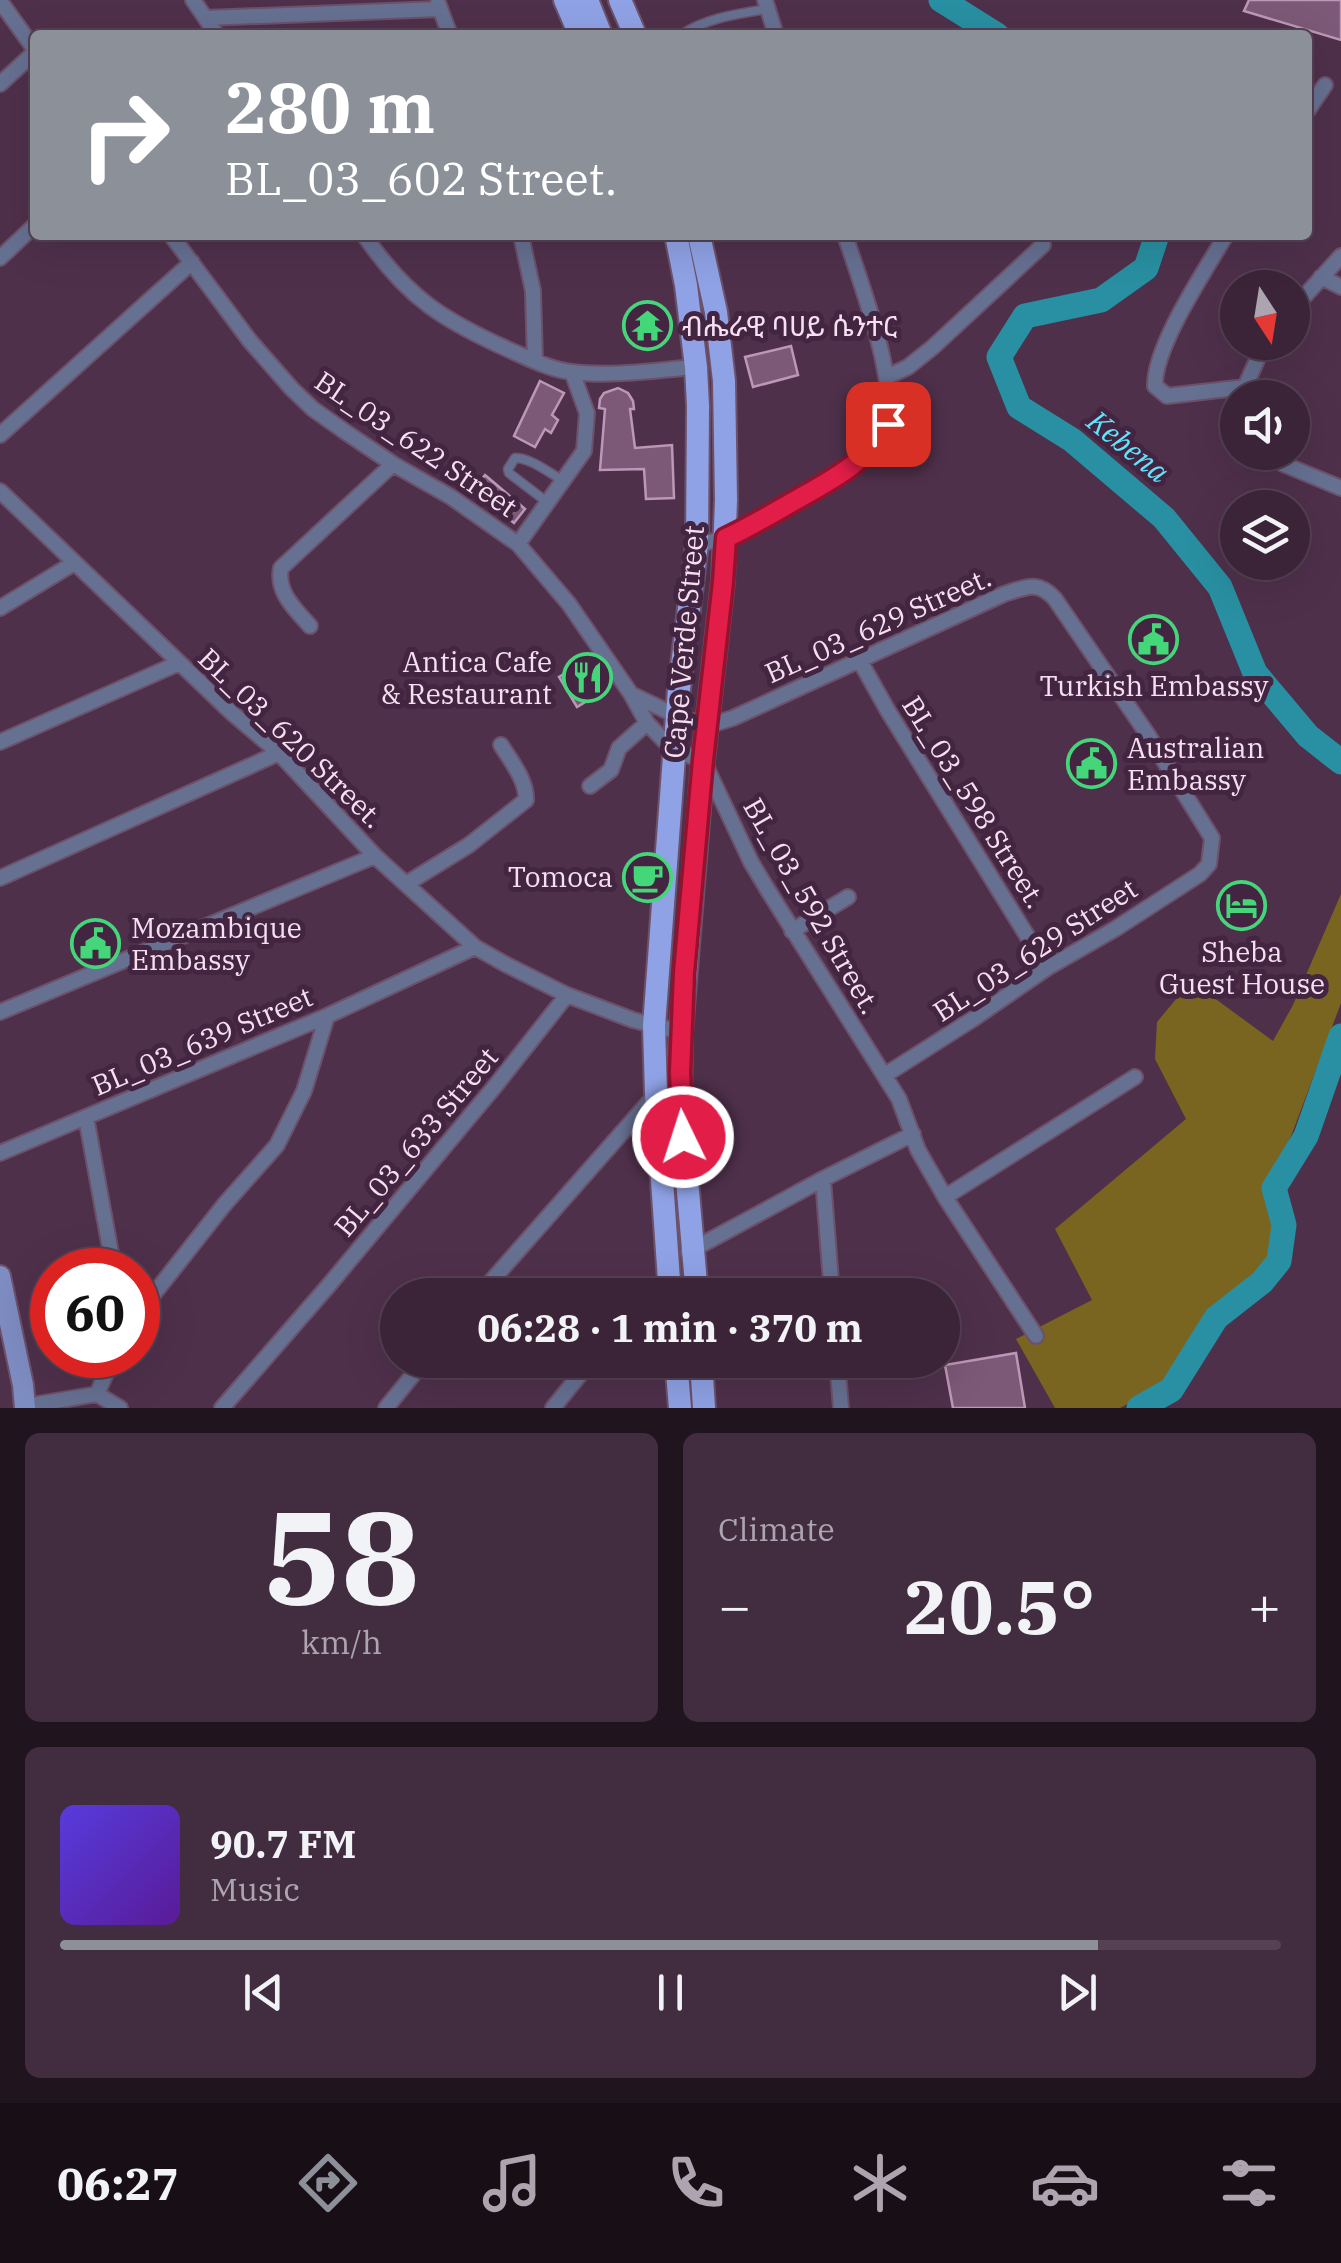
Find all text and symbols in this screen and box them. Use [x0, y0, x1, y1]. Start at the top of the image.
text: 280 m [225, 61, 435, 152]
icon: right [60, 70, 190, 200]
text: BL_03_602 Street. [225, 149, 617, 207]
north arrow [1220, 270, 1310, 360]
map controls [1220, 270, 1310, 580]
temple icon: ብሔራዊ ባሀይ ሴንተር [621, 300, 673, 352]
place label: ብሔራዊ ባሀይ ሴንተር [682, 307, 897, 344]
street label: BL_03_622 Street [308, 362, 525, 525]
button: sound [1220, 380, 1310, 470]
pin [846, 382, 931, 467]
icon: arrive [861, 397, 916, 452]
water label: Kebena [1079, 400, 1178, 491]
button: layers [1220, 490, 1310, 580]
street label: Cape Verde Street [655, 524, 712, 760]
street label: BL_03_629 Street. [759, 558, 997, 691]
public building icon: Turkish Embassy [1128, 613, 1180, 665]
street label: BL_03_620 Street. [191, 640, 392, 836]
place label: Antica Cafe & Restaurant [381, 643, 552, 712]
restaurant icon: Antica Cafe & Restaurant [561, 652, 613, 704]
place label: Turkish Embassy [1039, 667, 1269, 704]
street label: BL_03_598 Street. [894, 689, 1055, 915]
place label: Australian Embassy [1127, 729, 1264, 798]
public building icon: Australian Embassy [1066, 738, 1118, 790]
street label: BL_03_592 Street. [735, 791, 889, 1021]
cafe icon: Tomoca [622, 851, 674, 903]
place label: Tomoca [508, 858, 613, 895]
street label: BL_03_629 Street [926, 870, 1144, 1029]
hotel icon: Sheba Guest House [1216, 879, 1268, 931]
place label: Mozambique Embassy [131, 909, 302, 978]
public building icon: Mozambique Embassy [70, 918, 122, 970]
place label: Sheba Guest House [1159, 933, 1325, 1002]
street label: BL_03_639 Street [86, 977, 318, 1104]
street label: BL_03_633 Street [326, 1039, 506, 1244]
position arrow [631, 1085, 735, 1189]
speed limit sign: 60 [30, 1248, 160, 1378]
text: 06:28 · 1 min · 370 m [477, 1303, 863, 1352]
text: 58 [263, 1471, 420, 1640]
text: Climate [718, 1508, 835, 1550]
text: 20.5° [904, 1557, 1095, 1655]
text: − [718, 1570, 751, 1641]
text: + [1248, 1570, 1281, 1641]
text: km/h [301, 1621, 382, 1663]
text: 90.7 FM [210, 1819, 356, 1868]
text: Music [210, 1868, 300, 1910]
icon: previous [236, 1965, 291, 2020]
icon: pause [643, 1965, 698, 2020]
icon: next [1050, 1965, 1105, 2020]
icon: directions [293, 2148, 363, 2218]
icon: music [477, 2148, 547, 2218]
icon: phone [661, 2148, 731, 2218]
icon: climate [845, 2148, 915, 2218]
icon: car [1030, 2148, 1100, 2218]
icon: filters [1214, 2148, 1284, 2218]
text: 06:27 [57, 2154, 179, 2212]

